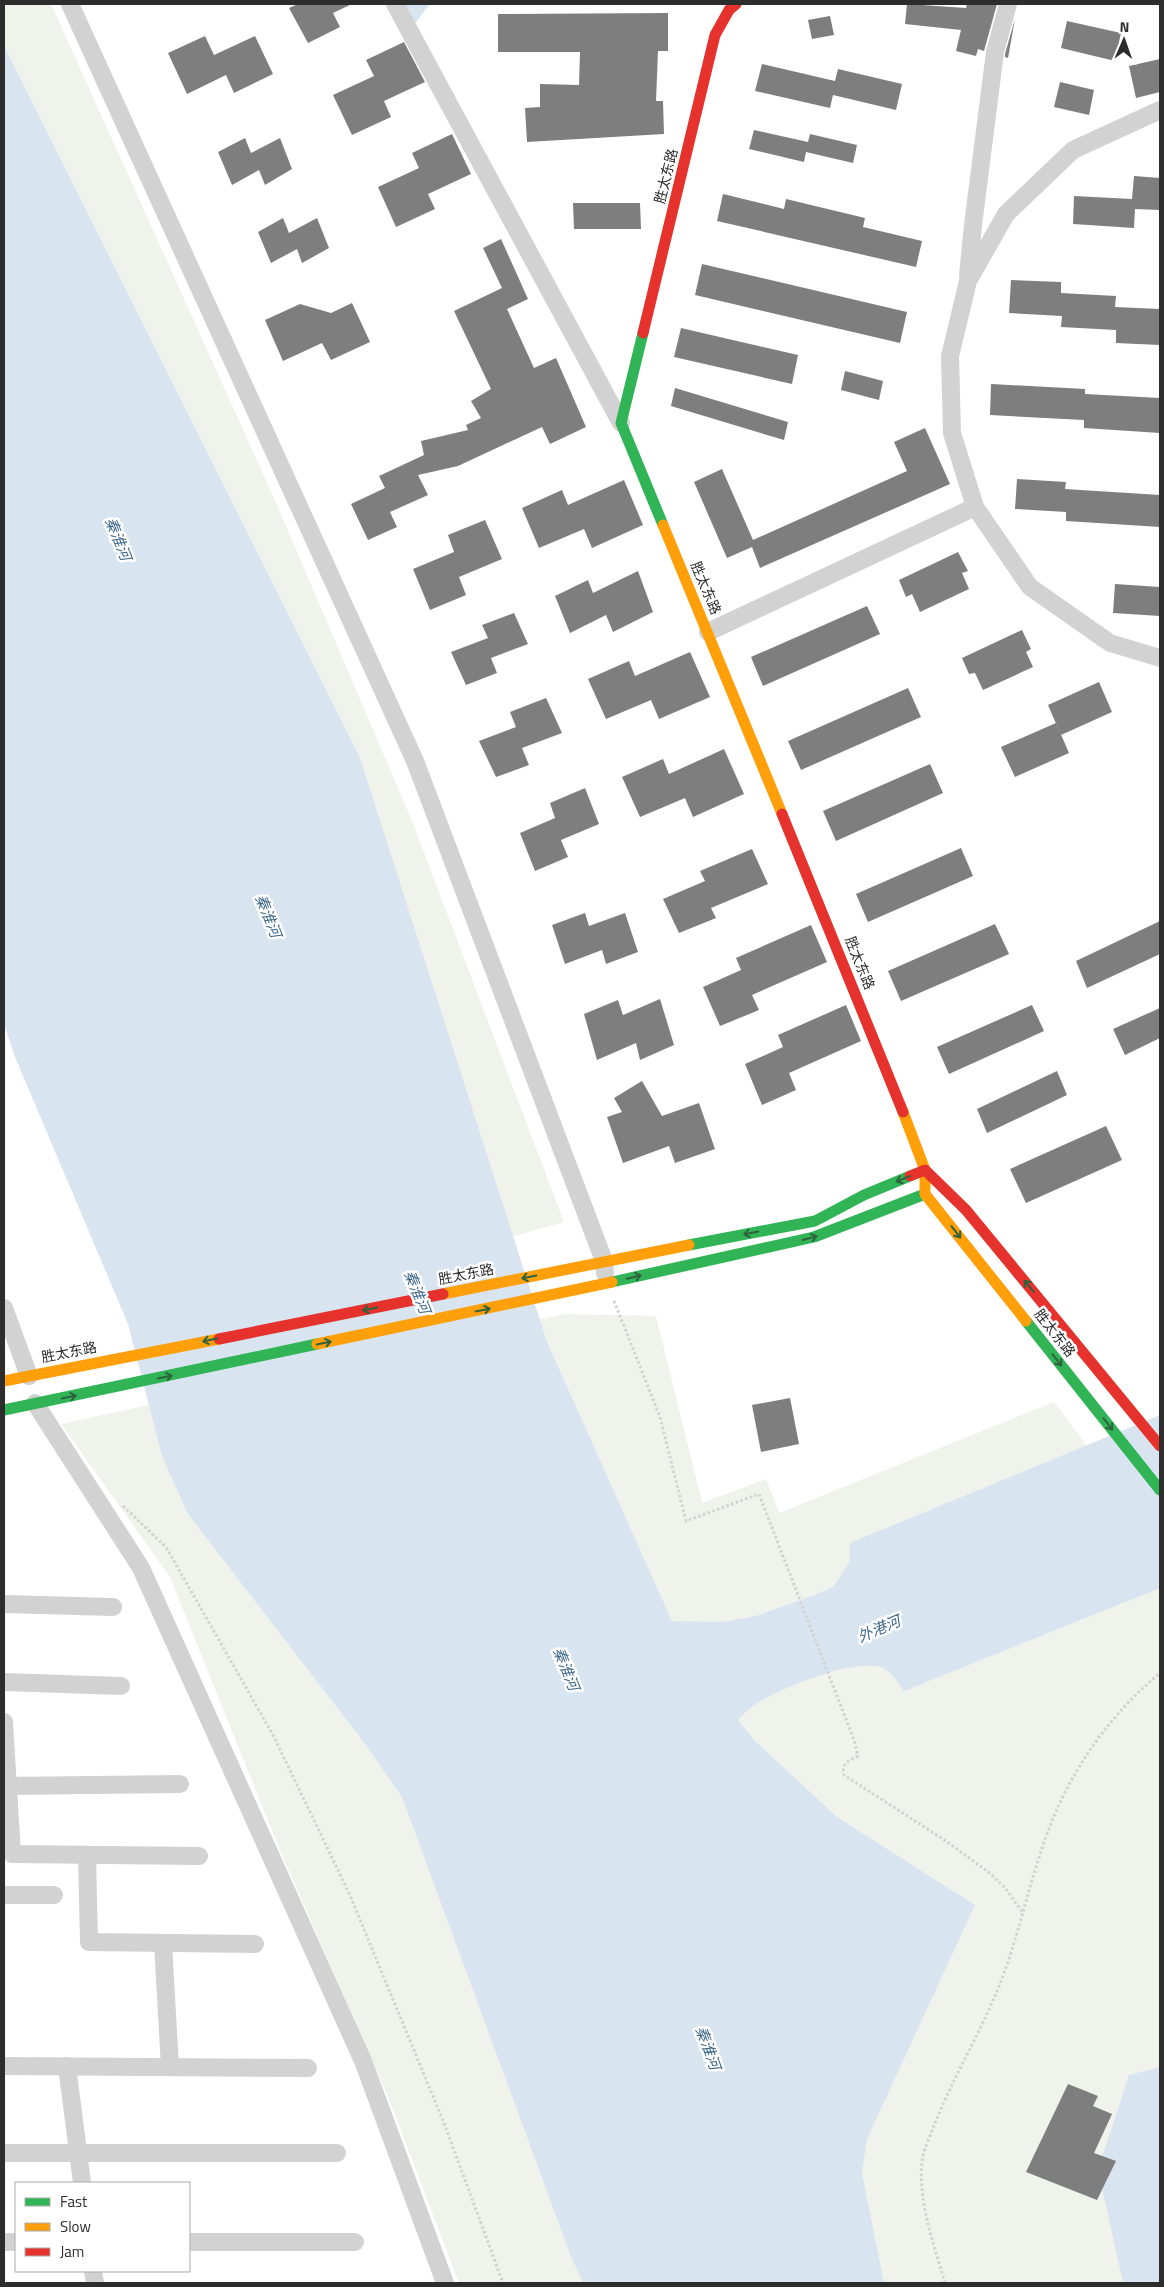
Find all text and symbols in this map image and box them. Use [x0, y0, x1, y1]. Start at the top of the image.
north arrow [1099, 15, 1149, 65]
text: N [1119, 16, 1130, 37]
street label: 胜太东路 [649, 146, 682, 206]
water label: 秦淮河 [99, 514, 139, 567]
street label: 胜太东路 [686, 558, 727, 618]
water label: 秦淮河 [249, 891, 289, 944]
street label: 胜太东路 [840, 933, 881, 993]
one-way arrow [896, 1175, 911, 1184]
one-way arrow [950, 1225, 961, 1238]
one-way arrow [743, 1229, 759, 1239]
one-way arrow [801, 1232, 817, 1242]
street label: 胜太东路 [436, 1258, 495, 1289]
water label: 秦淮河 [398, 1267, 438, 1320]
one-way arrow [626, 1272, 642, 1281]
one-way arrow [522, 1273, 538, 1283]
one-way arrow [1023, 1280, 1034, 1293]
one-way arrow [362, 1304, 378, 1314]
one-way arrow [475, 1304, 491, 1314]
street label: 胜太东路 [1030, 1304, 1081, 1361]
one-way arrow [203, 1335, 219, 1345]
street label: 胜太东路 [39, 1336, 98, 1367]
one-way arrow [316, 1338, 332, 1347]
one-way arrow [1051, 1353, 1062, 1366]
one-way arrow [157, 1372, 173, 1381]
one-way arrow [60, 1391, 76, 1401]
one-way arrow [1103, 1417, 1113, 1431]
water label: 外港河 [854, 1608, 907, 1648]
water label: 秦淮河 [547, 1644, 587, 1697]
water label: 秦淮河 [690, 2023, 728, 2076]
legend [15, 2182, 190, 2272]
text: Fast [60, 2190, 88, 2213]
text: Slow [60, 2215, 91, 2238]
text: Jam [60, 2240, 84, 2263]

